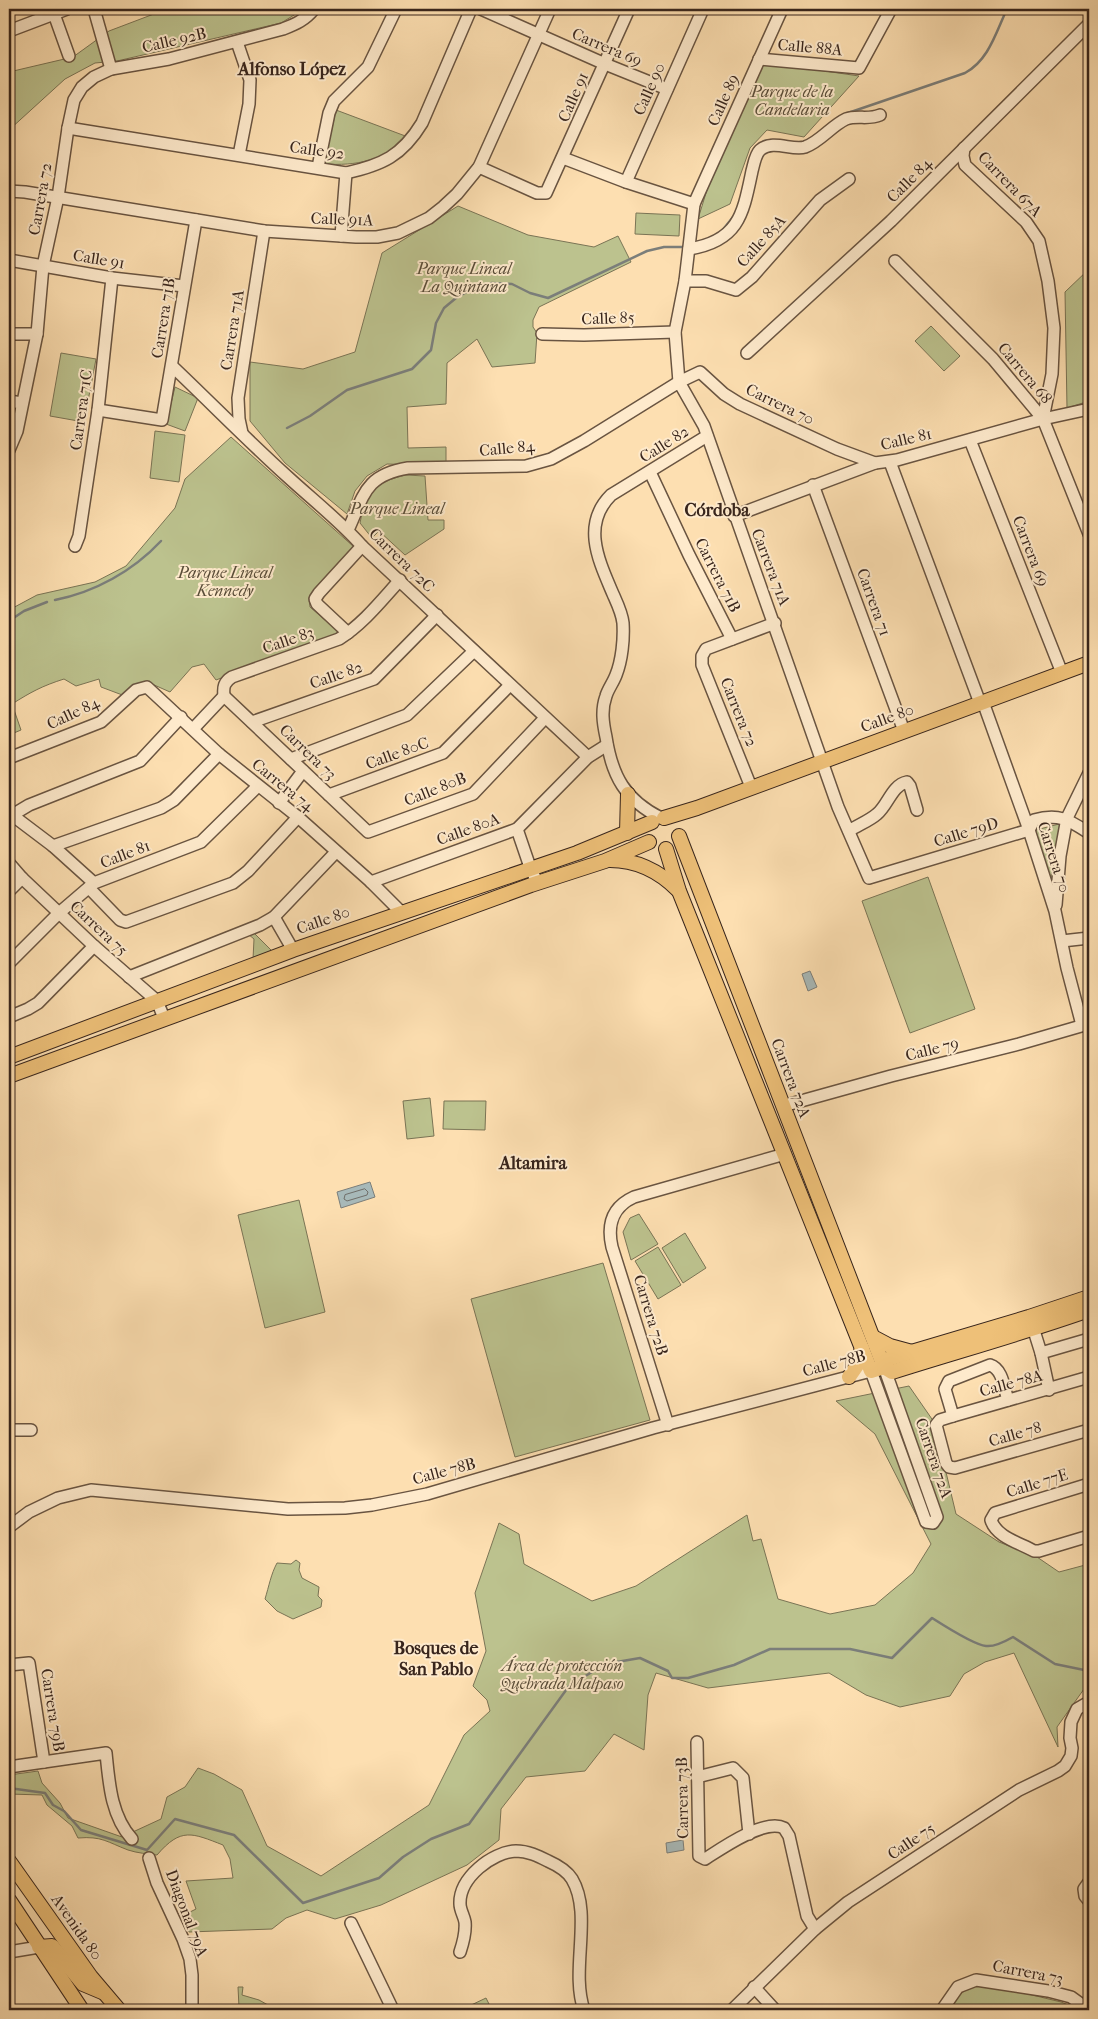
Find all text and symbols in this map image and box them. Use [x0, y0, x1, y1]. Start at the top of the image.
street label: Calle 92B [140, 23, 208, 57]
street label: Carrera 69 [569, 24, 645, 70]
street label: Calle 88A [777, 35, 844, 59]
district label: Alfonso López [237, 59, 346, 80]
street label: Calle 90 [629, 60, 669, 118]
street label: Calle 91 [554, 69, 592, 125]
street label: Calle 89 [703, 71, 743, 129]
park label: Parque de la Candelaria [750, 82, 833, 119]
street label: Calle 92 [289, 137, 345, 163]
street label: Carrera 67A [974, 147, 1046, 221]
street label: Calle 84 [883, 153, 936, 206]
street label: Carrera 72 [24, 161, 56, 237]
street label: Calle 91A [310, 208, 374, 230]
street label: Calle 85A [733, 211, 790, 271]
street label: Calle 91 [72, 246, 126, 272]
park label: Parque Lineal La Quintana [416, 259, 513, 297]
street label: Carrera 71B [147, 276, 179, 360]
street label: Carrera 71A [216, 288, 248, 372]
street label: Calle 85 [581, 308, 635, 328]
street label: Carrera 68 [994, 339, 1056, 407]
street label: Carrera 71C [66, 368, 96, 452]
street label: Carrera 70 [743, 379, 817, 429]
street label: Calle 82 [636, 421, 692, 467]
street label: Calle 81 [879, 424, 933, 454]
street label: Calle 84 [478, 436, 536, 460]
park label: Parque Lineal [349, 499, 446, 518]
district label: Córdoba [684, 500, 750, 521]
street label: Carrera 69 [1009, 513, 1053, 589]
street label: Carrera 72C [365, 524, 439, 596]
street label: Carrera 71A [748, 526, 795, 609]
street label: Carrera 71B [691, 535, 745, 615]
park label: Parque Lineal Kennedy [177, 563, 274, 600]
street label: Carrera 71 [853, 566, 895, 638]
street label: Calle 83 [260, 622, 316, 658]
street label: Calle 82 [307, 657, 365, 693]
street label: Carrera 72 [716, 675, 762, 749]
street label: Calle 84 [44, 692, 103, 733]
street label: Calle 80 [858, 700, 916, 736]
street label: Carrera 73 [276, 720, 340, 784]
street label: Calle 80C [363, 733, 431, 773]
street label: Carrera 74 [248, 754, 318, 816]
street label: Calle 80B [401, 768, 469, 810]
street label: Calle 80A [434, 809, 503, 849]
street label: Calle 79D [931, 813, 1001, 851]
street label: Carrera 70 [1034, 819, 1074, 895]
street label: Calle 81 [97, 836, 153, 872]
street label: Carrera 75 [66, 897, 132, 960]
street label: Calle 80 [294, 902, 352, 938]
street label: Calle 79 [903, 1033, 961, 1065]
street label: Carrera 72A [767, 1036, 815, 1121]
district label: Altamira [498, 1153, 567, 1174]
street label: Carrera 72B [630, 1272, 672, 1358]
street label: Calle 78B [800, 1345, 868, 1381]
street label: Calle 78A [977, 1365, 1045, 1401]
street label: Carrera 72A [911, 1415, 957, 1501]
street label: Calle 78 [986, 1417, 1044, 1451]
street label: Calle 78B [410, 1453, 478, 1489]
street label: Calle 77E [1004, 1465, 1070, 1501]
district label: Bosques de San Pablo [393, 1638, 479, 1680]
park label: Área de protección Quebrada Malpaso [499, 1655, 624, 1694]
street label: Carrera 79B [37, 1667, 69, 1753]
street label: Carrera 73B [672, 1757, 692, 1839]
street label: Calle 75 [884, 1818, 938, 1864]
street label: Diagonal 79A [162, 1867, 213, 1960]
street label: Avenida 80 [47, 1890, 107, 1964]
street label: Carrera 73 [991, 1956, 1065, 1988]

